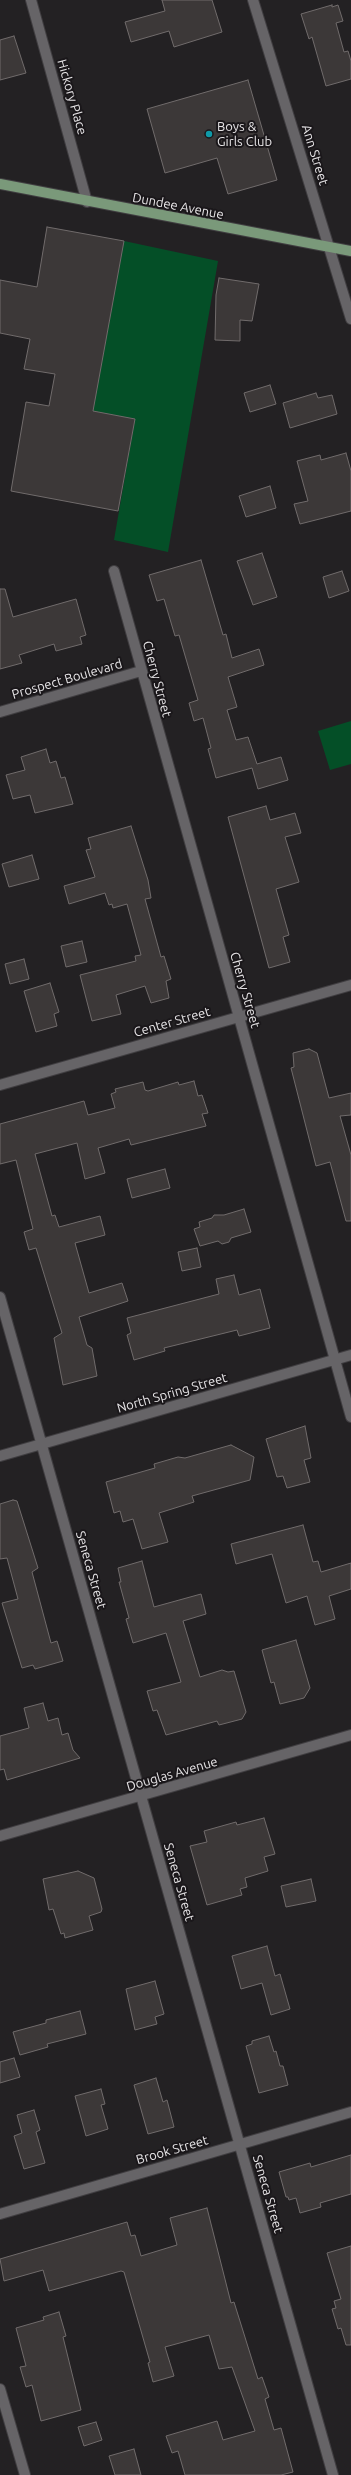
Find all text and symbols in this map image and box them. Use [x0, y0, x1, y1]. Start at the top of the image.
street label: Hickory Place [54, 58, 90, 136]
place label: Boys & Girls Club [217, 119, 272, 150]
street label: Ann Street [298, 123, 332, 187]
marker: Boys & Girls Club [204, 129, 214, 139]
street label: Dundee Avenue [131, 189, 225, 223]
street label: Cherry Street [139, 639, 175, 719]
street label: Prospect Boulevard [10, 656, 124, 702]
street label: Cherry Street [227, 950, 263, 1030]
street label: Center Street [132, 1004, 212, 1040]
street label: North Spring Street [115, 1370, 229, 1416]
street label: Seneca Street [72, 1529, 110, 1611]
street label: Douglas Avenue [125, 1754, 219, 1794]
street label: Seneca Street [160, 1841, 198, 1923]
street label: Brook Street [134, 2132, 210, 2168]
street label: Seneca Street [249, 2153, 287, 2235]

